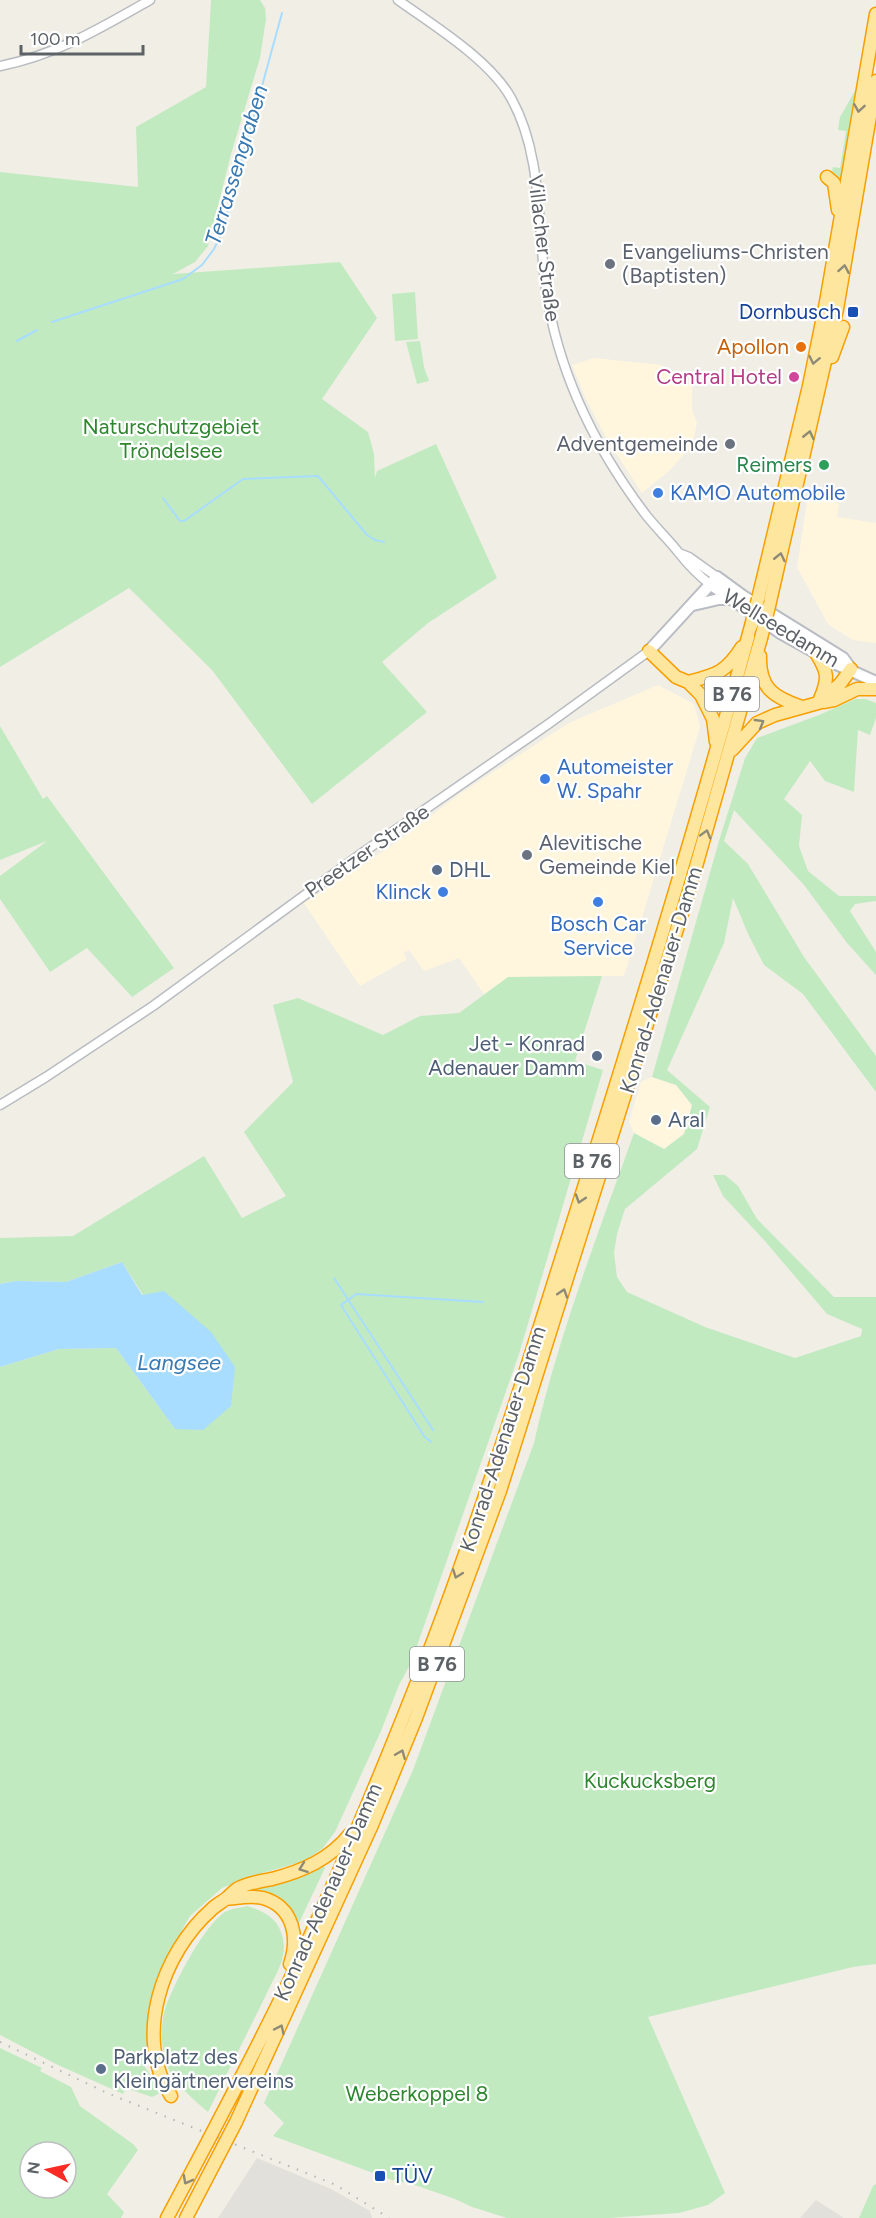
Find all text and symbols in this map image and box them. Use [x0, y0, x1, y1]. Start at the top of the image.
scale bar [21, 18, 142, 56]
text: 100 m [30, 28, 80, 50]
water label: Terrassengraben [199, 82, 274, 249]
one-way arrow [854, 103, 866, 112]
street label: Villacher Straße [523, 173, 566, 323]
place label: Evangeliums-Christen (Baptisten) [622, 239, 829, 288]
marker: Evangeliums-Christen (Baptisten) [603, 257, 617, 271]
one-way arrow [837, 265, 850, 275]
place label: Dornbusch [739, 299, 841, 324]
marker: Dornbusch [846, 305, 860, 319]
place label: Apollon [717, 334, 789, 359]
marker: Apollon [794, 340, 808, 354]
one-way arrow [809, 354, 822, 364]
place label: Central Hotel [656, 364, 782, 389]
marker: Central Hotel [787, 370, 801, 384]
park label: Naturschutzgebiet Tröndelsee [83, 414, 260, 463]
one-way arrow [802, 430, 815, 440]
place label: Adventgemeinde [556, 431, 718, 456]
marker: Adventgemeinde [723, 437, 737, 451]
place label: Reimers [736, 452, 812, 477]
marker: Reimers [817, 458, 831, 472]
place label: KAMO Automobile [670, 480, 846, 505]
marker: KAMO Automobile [651, 486, 665, 500]
one-way arrow [773, 552, 786, 562]
street label: Wellseedamm [718, 583, 844, 672]
road number: B 76 [705, 677, 759, 711]
one-way arrow [754, 718, 764, 730]
place label: Automeister W. Spahr [557, 754, 673, 803]
marker: Automeister W. Spahr [538, 772, 552, 786]
street label: Preetzer Straße [300, 798, 434, 903]
one-way arrow [699, 829, 711, 840]
place label: Alevitische Gemeinde Kiel [539, 830, 675, 879]
marker: Alevitische Gemeinde Kiel [520, 848, 534, 862]
place label: DHL [449, 857, 490, 882]
marker: DHL [430, 863, 444, 877]
street label: Konrad-Adenauer-Damm [614, 864, 707, 1096]
place label: Klinck [375, 879, 432, 904]
marker: Klinck [436, 885, 450, 899]
marker: Bosch Car Service [591, 895, 605, 909]
place label: Bosch Car Service [550, 911, 646, 960]
place label: Jet - Konrad Adenauer Damm [428, 1031, 585, 1080]
marker: Jet - Konrad Adenauer Damm [590, 1049, 604, 1063]
place label: Aral [668, 1107, 705, 1132]
marker: Aral [649, 1113, 663, 1127]
road number: B 76 [565, 1144, 619, 1178]
one-way arrow [575, 1193, 587, 1204]
one-way arrow [556, 1288, 568, 1299]
street label: Konrad-Adenauer-Damm [454, 1323, 551, 1555]
water label: Langsee [137, 1349, 221, 1376]
one-way arrow [452, 1568, 465, 1579]
road number: B 76 [410, 1647, 464, 1681]
one-way arrow [394, 1750, 406, 1761]
park label: Kuckucksberg [584, 1768, 716, 1793]
street label: Konrad-Adenauer-Damm [268, 1779, 387, 2005]
one-way arrow [299, 1861, 309, 1874]
one-way arrow [272, 2024, 284, 2035]
place label: Parkplatz des Kleingärtnervereins [113, 2044, 294, 2093]
marker: Parkplatz des Kleingärtnervereins [94, 2062, 108, 2076]
park label: Weberkoppel 8 [346, 2081, 488, 2106]
north arrow [18, 2140, 78, 2200]
text: N [23, 2161, 44, 2175]
place label: TÜV [392, 2163, 433, 2188]
marker: TÜV [373, 2169, 387, 2183]
one-way arrow [183, 2173, 195, 2184]

